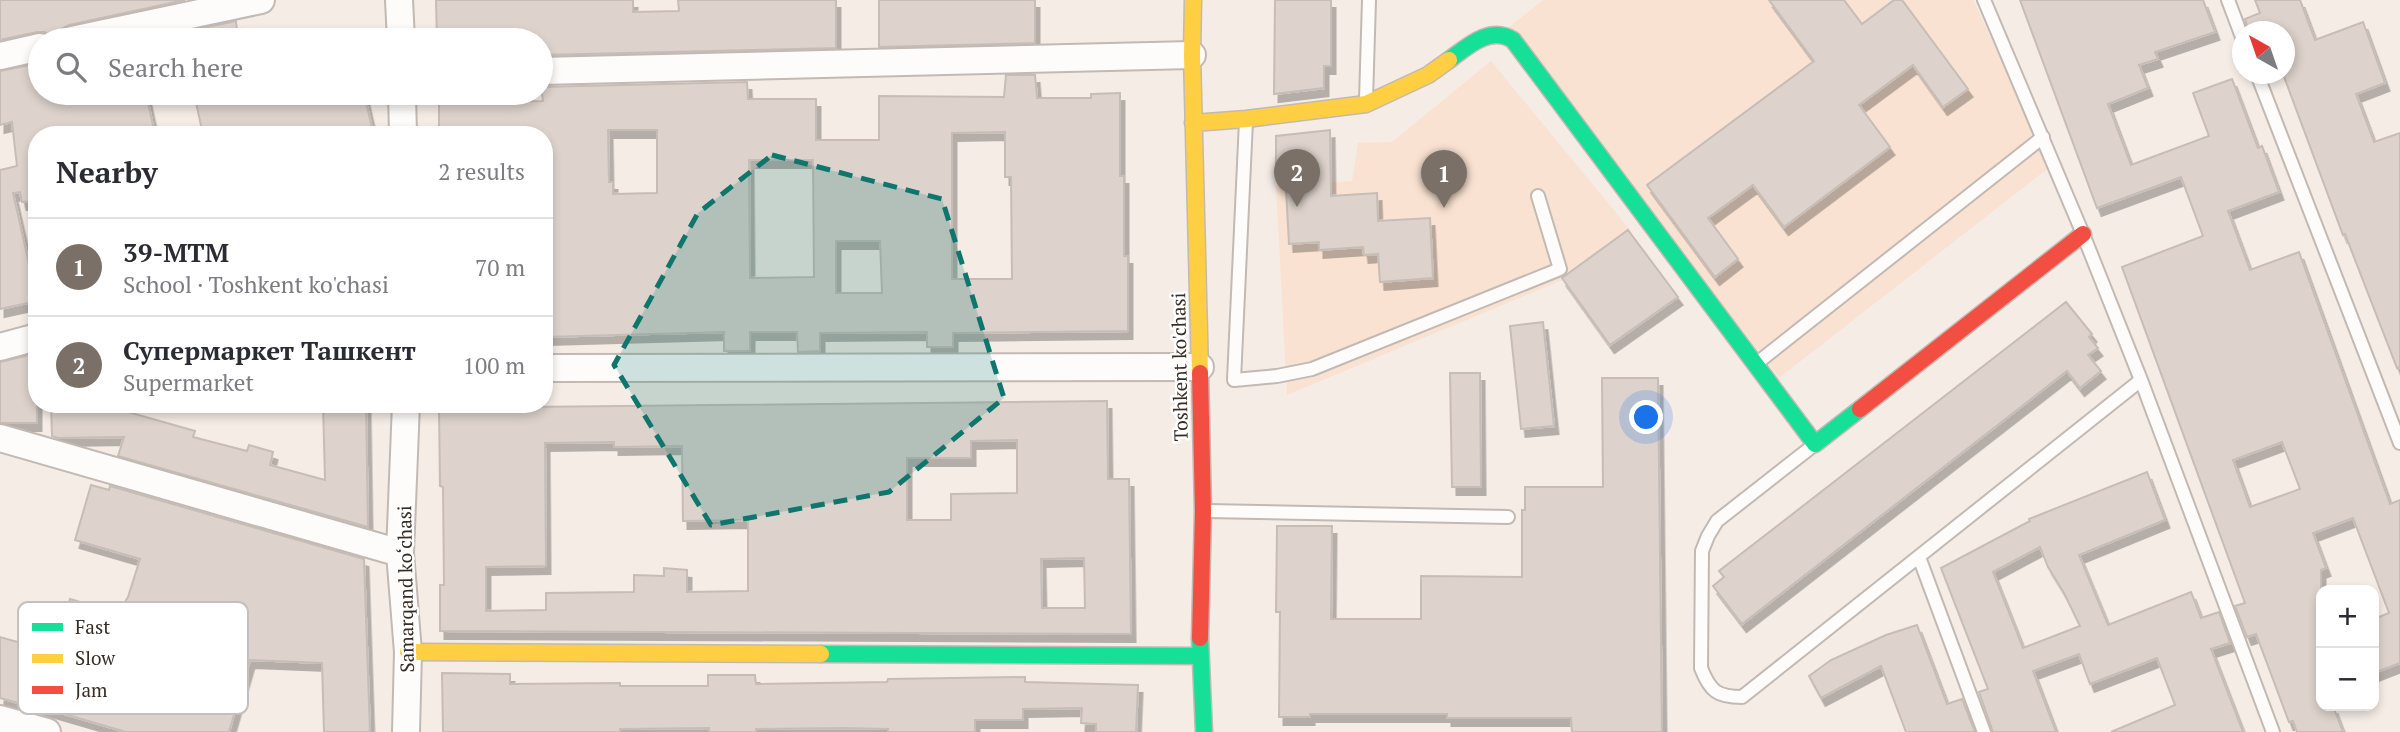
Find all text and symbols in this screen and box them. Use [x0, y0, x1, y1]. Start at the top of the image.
north arrow [2232, 21, 2295, 84]
search box [28, 28, 553, 105]
icon: search [52, 48, 90, 86]
text: Search here [108, 50, 243, 84]
pin: 2 [1274, 149, 1320, 207]
pin: 1 [1421, 150, 1467, 208]
text: Nearby [56, 152, 158, 192]
text: 2 results [438, 156, 525, 187]
text: 39-MTM [123, 235, 229, 269]
text: 1 [73, 252, 86, 283]
text: 70 m [475, 252, 525, 283]
text: School · Toshkent ko'chasi [123, 269, 389, 300]
street label: Toshkent ko'chasi [1165, 292, 1193, 442]
text: Супермаркет Ташкент [123, 333, 416, 367]
text: 2 [73, 350, 86, 381]
text: 100 m [463, 350, 525, 381]
text: Supermarket [123, 367, 254, 398]
your location [1629, 400, 1663, 434]
street label: Samarqand ko‘chasi [391, 505, 419, 673]
map controls [2316, 585, 2379, 711]
button: + [2316, 585, 2379, 648]
legend [18, 602, 248, 714]
text: Fast [75, 614, 110, 639]
text: Slow [75, 645, 116, 670]
button: − [2316, 648, 2379, 711]
text: Jam [75, 677, 108, 702]

